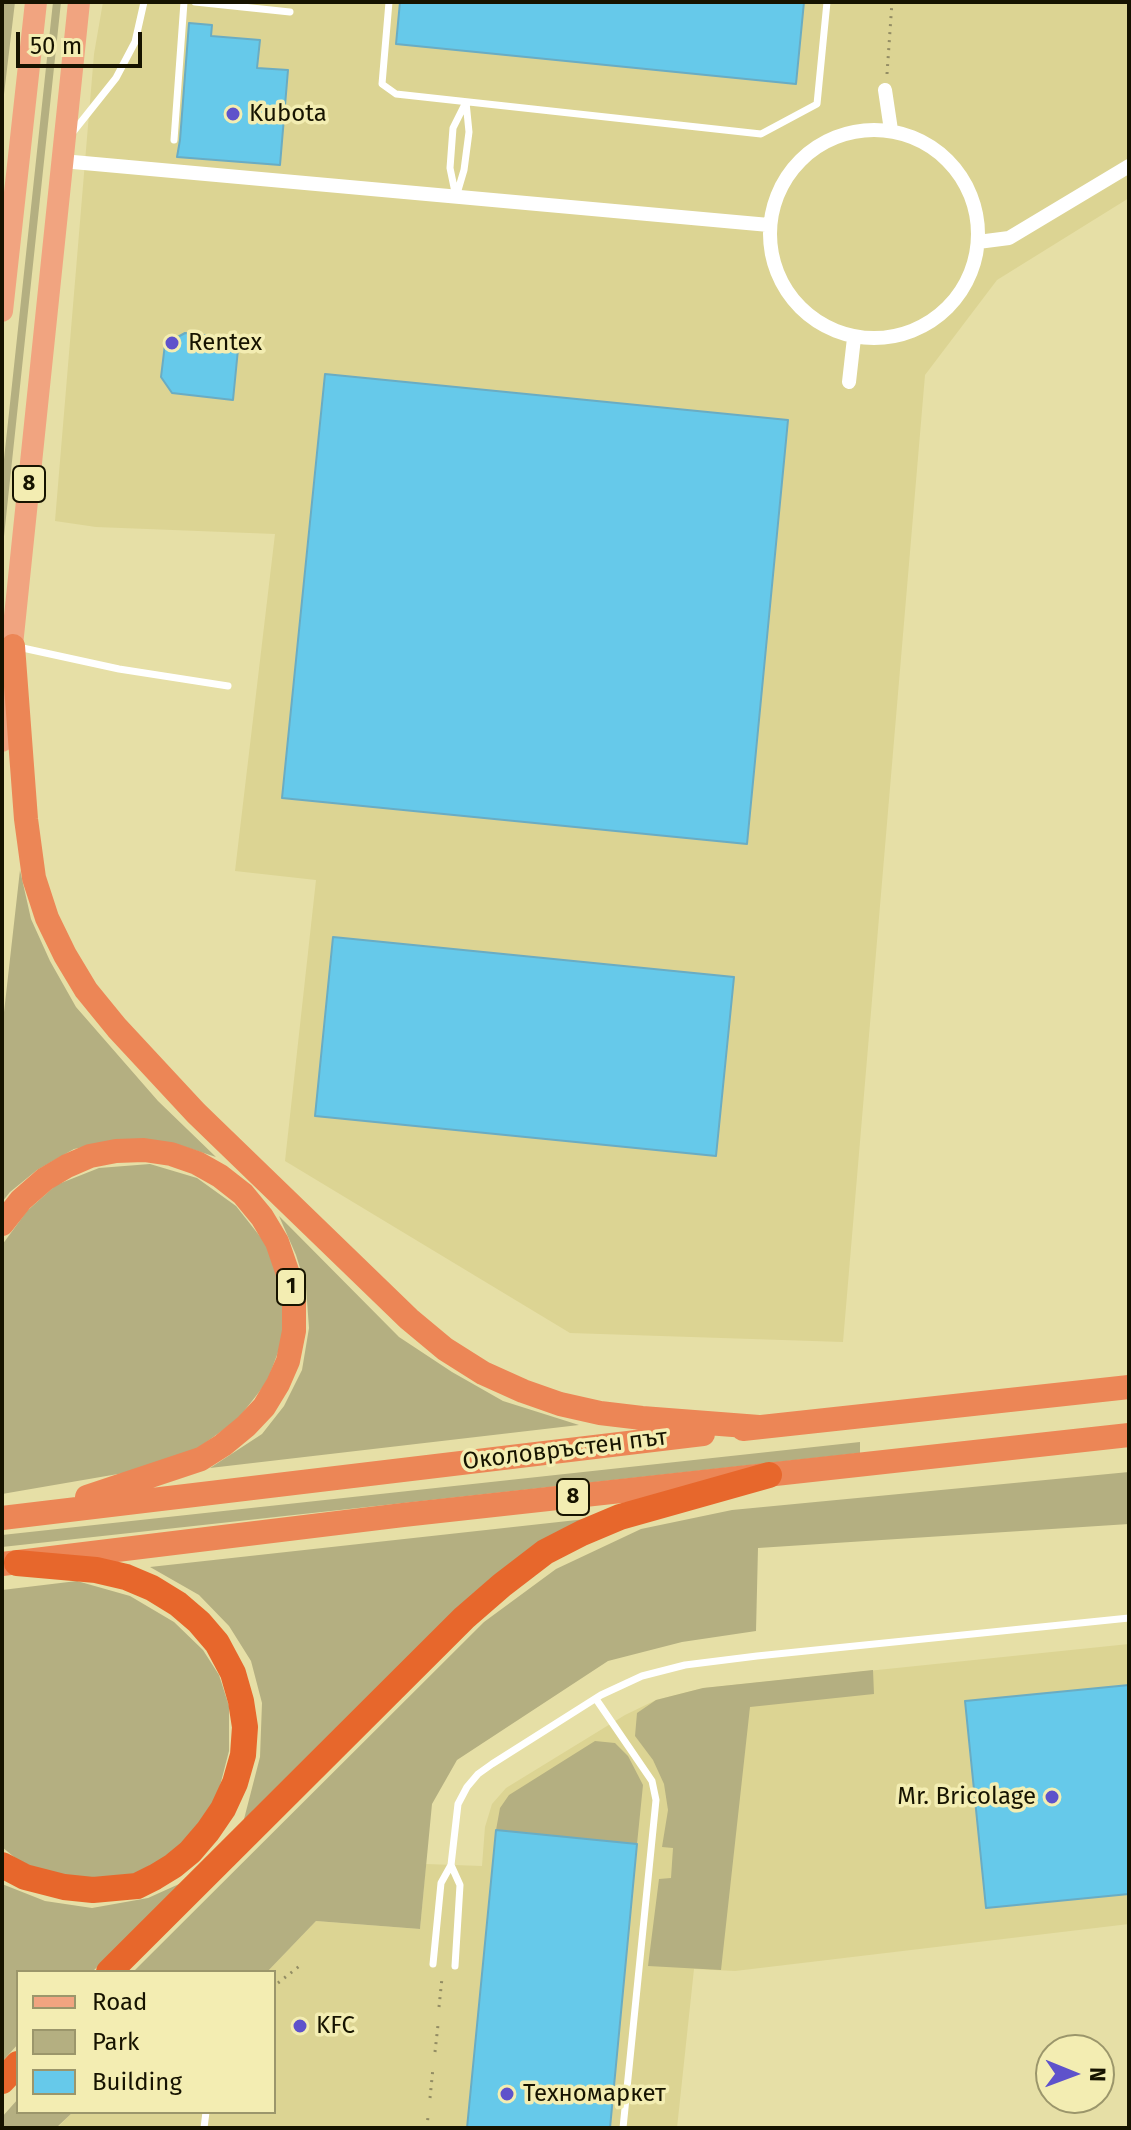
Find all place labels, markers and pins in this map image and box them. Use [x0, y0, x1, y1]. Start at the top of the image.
place label: Kubota [249, 100, 327, 128]
marker: Kubota [224, 105, 242, 123]
place label: Rentex [188, 329, 262, 357]
marker: Rentex [163, 334, 181, 352]
place label: Mr. Bricolage [897, 1783, 1036, 1811]
marker: Mr. Bricolage [1043, 1788, 1061, 1806]
place label: KFC [316, 2012, 355, 2040]
marker: KFC [291, 2017, 309, 2035]
place label: Техномаркет [523, 2080, 666, 2108]
marker: Техномаркет [498, 2085, 516, 2103]

